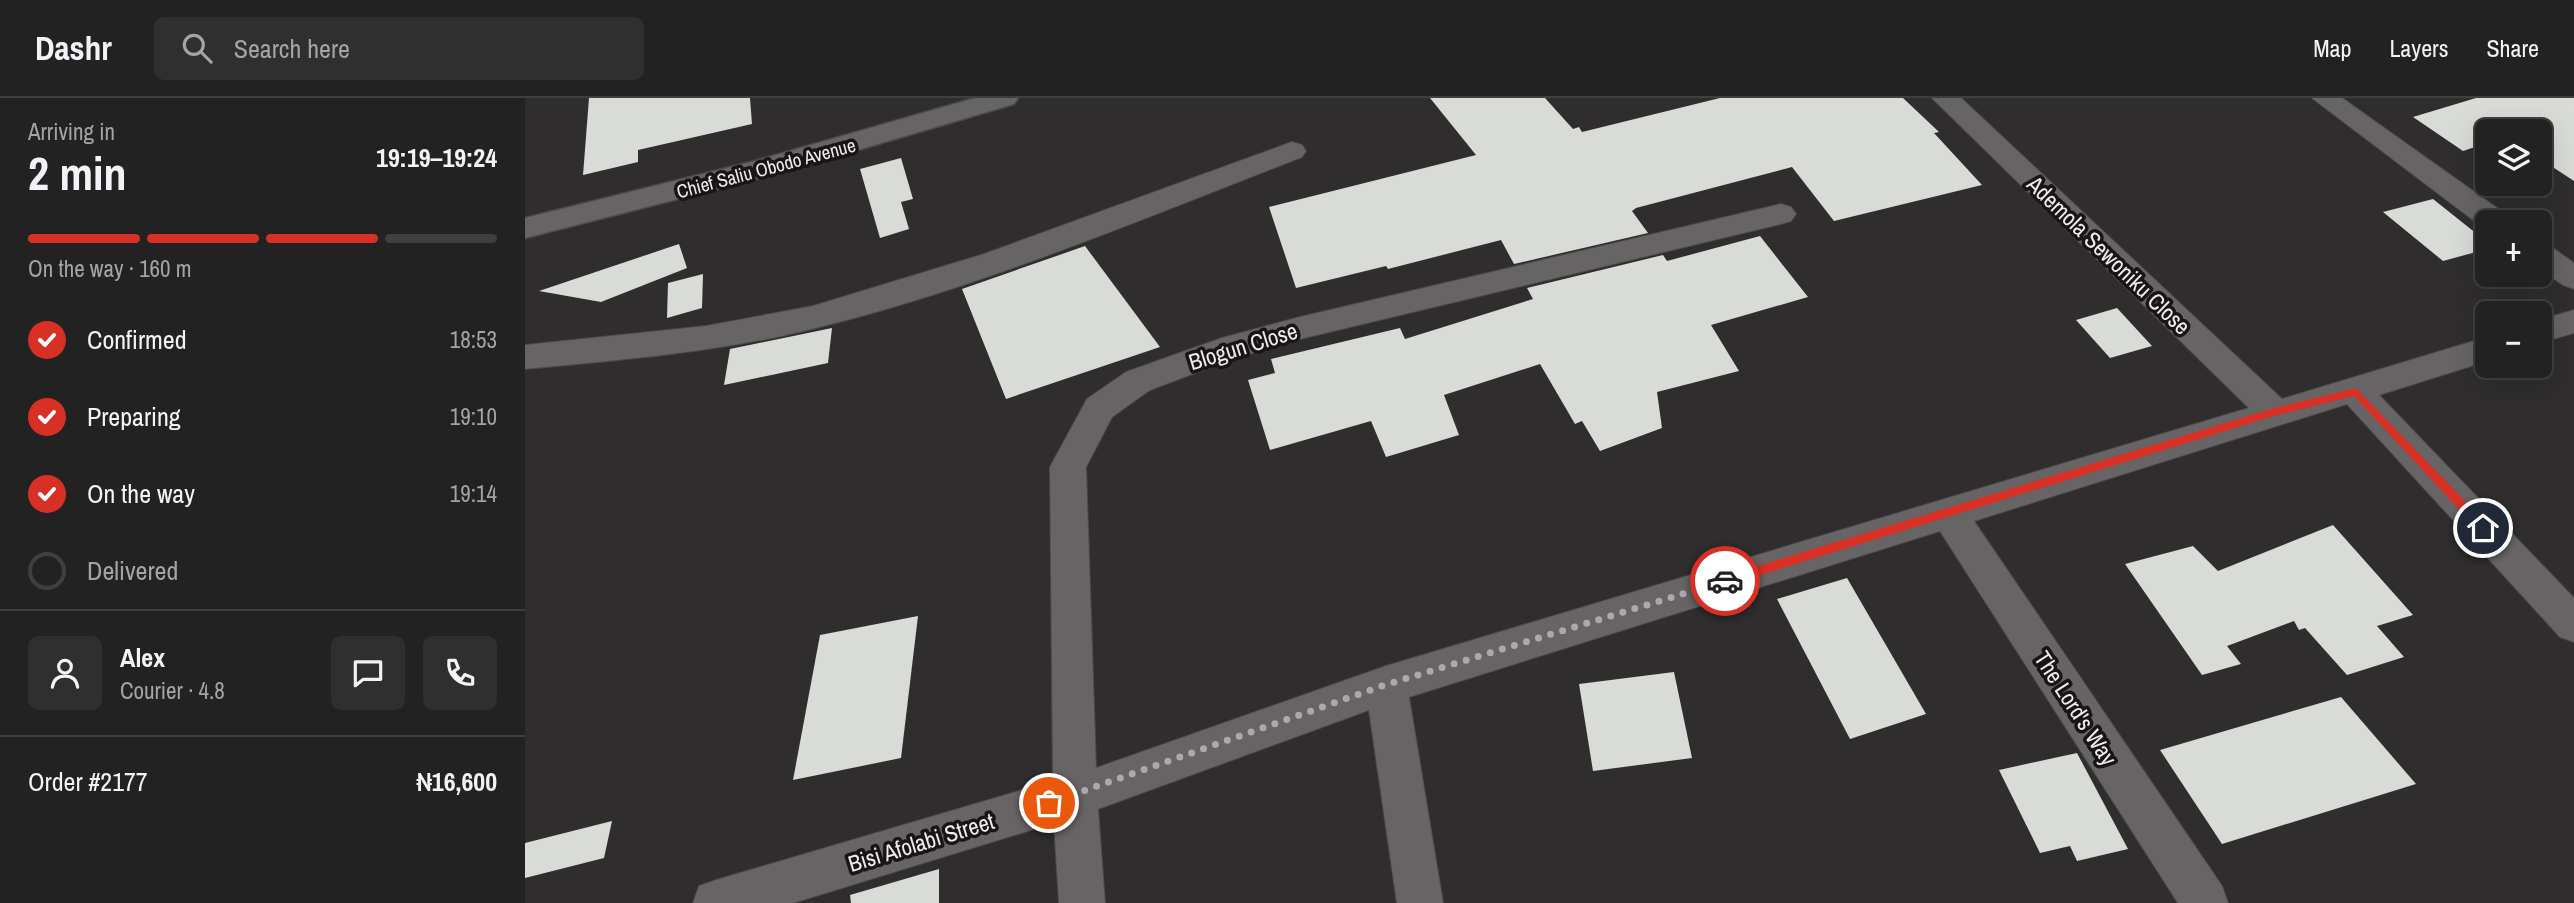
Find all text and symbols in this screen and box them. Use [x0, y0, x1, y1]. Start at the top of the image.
search box [154, 17, 644, 80]
text: Dashr [35, 26, 112, 70]
icon: search [178, 29, 216, 67]
text: Search here [234, 31, 350, 66]
text: Map [2313, 32, 2351, 64]
text: Layers [2389, 32, 2448, 64]
text: Share [2486, 32, 2539, 64]
text: Arriving in [28, 116, 115, 147]
map controls [2475, 119, 2552, 378]
button: layers [2475, 119, 2552, 196]
street label: Chief Saliu Obodo Avenue [674, 132, 858, 204]
text: 19:19–19:24 [376, 140, 497, 175]
text: 2 min [28, 142, 127, 204]
street label: Ademola Sewoniku Close [2020, 168, 2197, 341]
button: + [2475, 210, 2552, 287]
text: On the way · 160 m [28, 253, 192, 284]
button: − [2475, 301, 2552, 378]
street label: Blogun Close [1185, 315, 1301, 377]
icon: check [28, 321, 66, 359]
text: Confirmed [87, 322, 187, 357]
text: 18:53 [450, 324, 497, 355]
icon: check [28, 398, 66, 436]
text: Preparing [87, 399, 181, 434]
text: 19:10 [450, 401, 497, 432]
icon: check [28, 475, 66, 513]
text: On the way [87, 476, 195, 511]
text: 19:14 [450, 478, 497, 509]
pin [2453, 498, 2513, 558]
icon: home [2464, 509, 2502, 547]
courier [1690, 546, 1760, 616]
text: Delivered [87, 553, 178, 588]
icon: car [1706, 562, 1744, 600]
button: person [28, 636, 102, 710]
button: chat [331, 636, 405, 710]
button: phone [423, 636, 497, 710]
text: Alex [120, 640, 165, 675]
street label: The Lord's Way [2027, 645, 2125, 772]
text: Courier · 4.8 [120, 675, 225, 706]
text: Order #2177 [28, 764, 148, 799]
text: ₦16,600 [416, 764, 497, 799]
pin [1019, 773, 1079, 833]
icon: bag [1030, 784, 1068, 822]
street label: Bisi Afolabi Street [844, 805, 998, 879]

